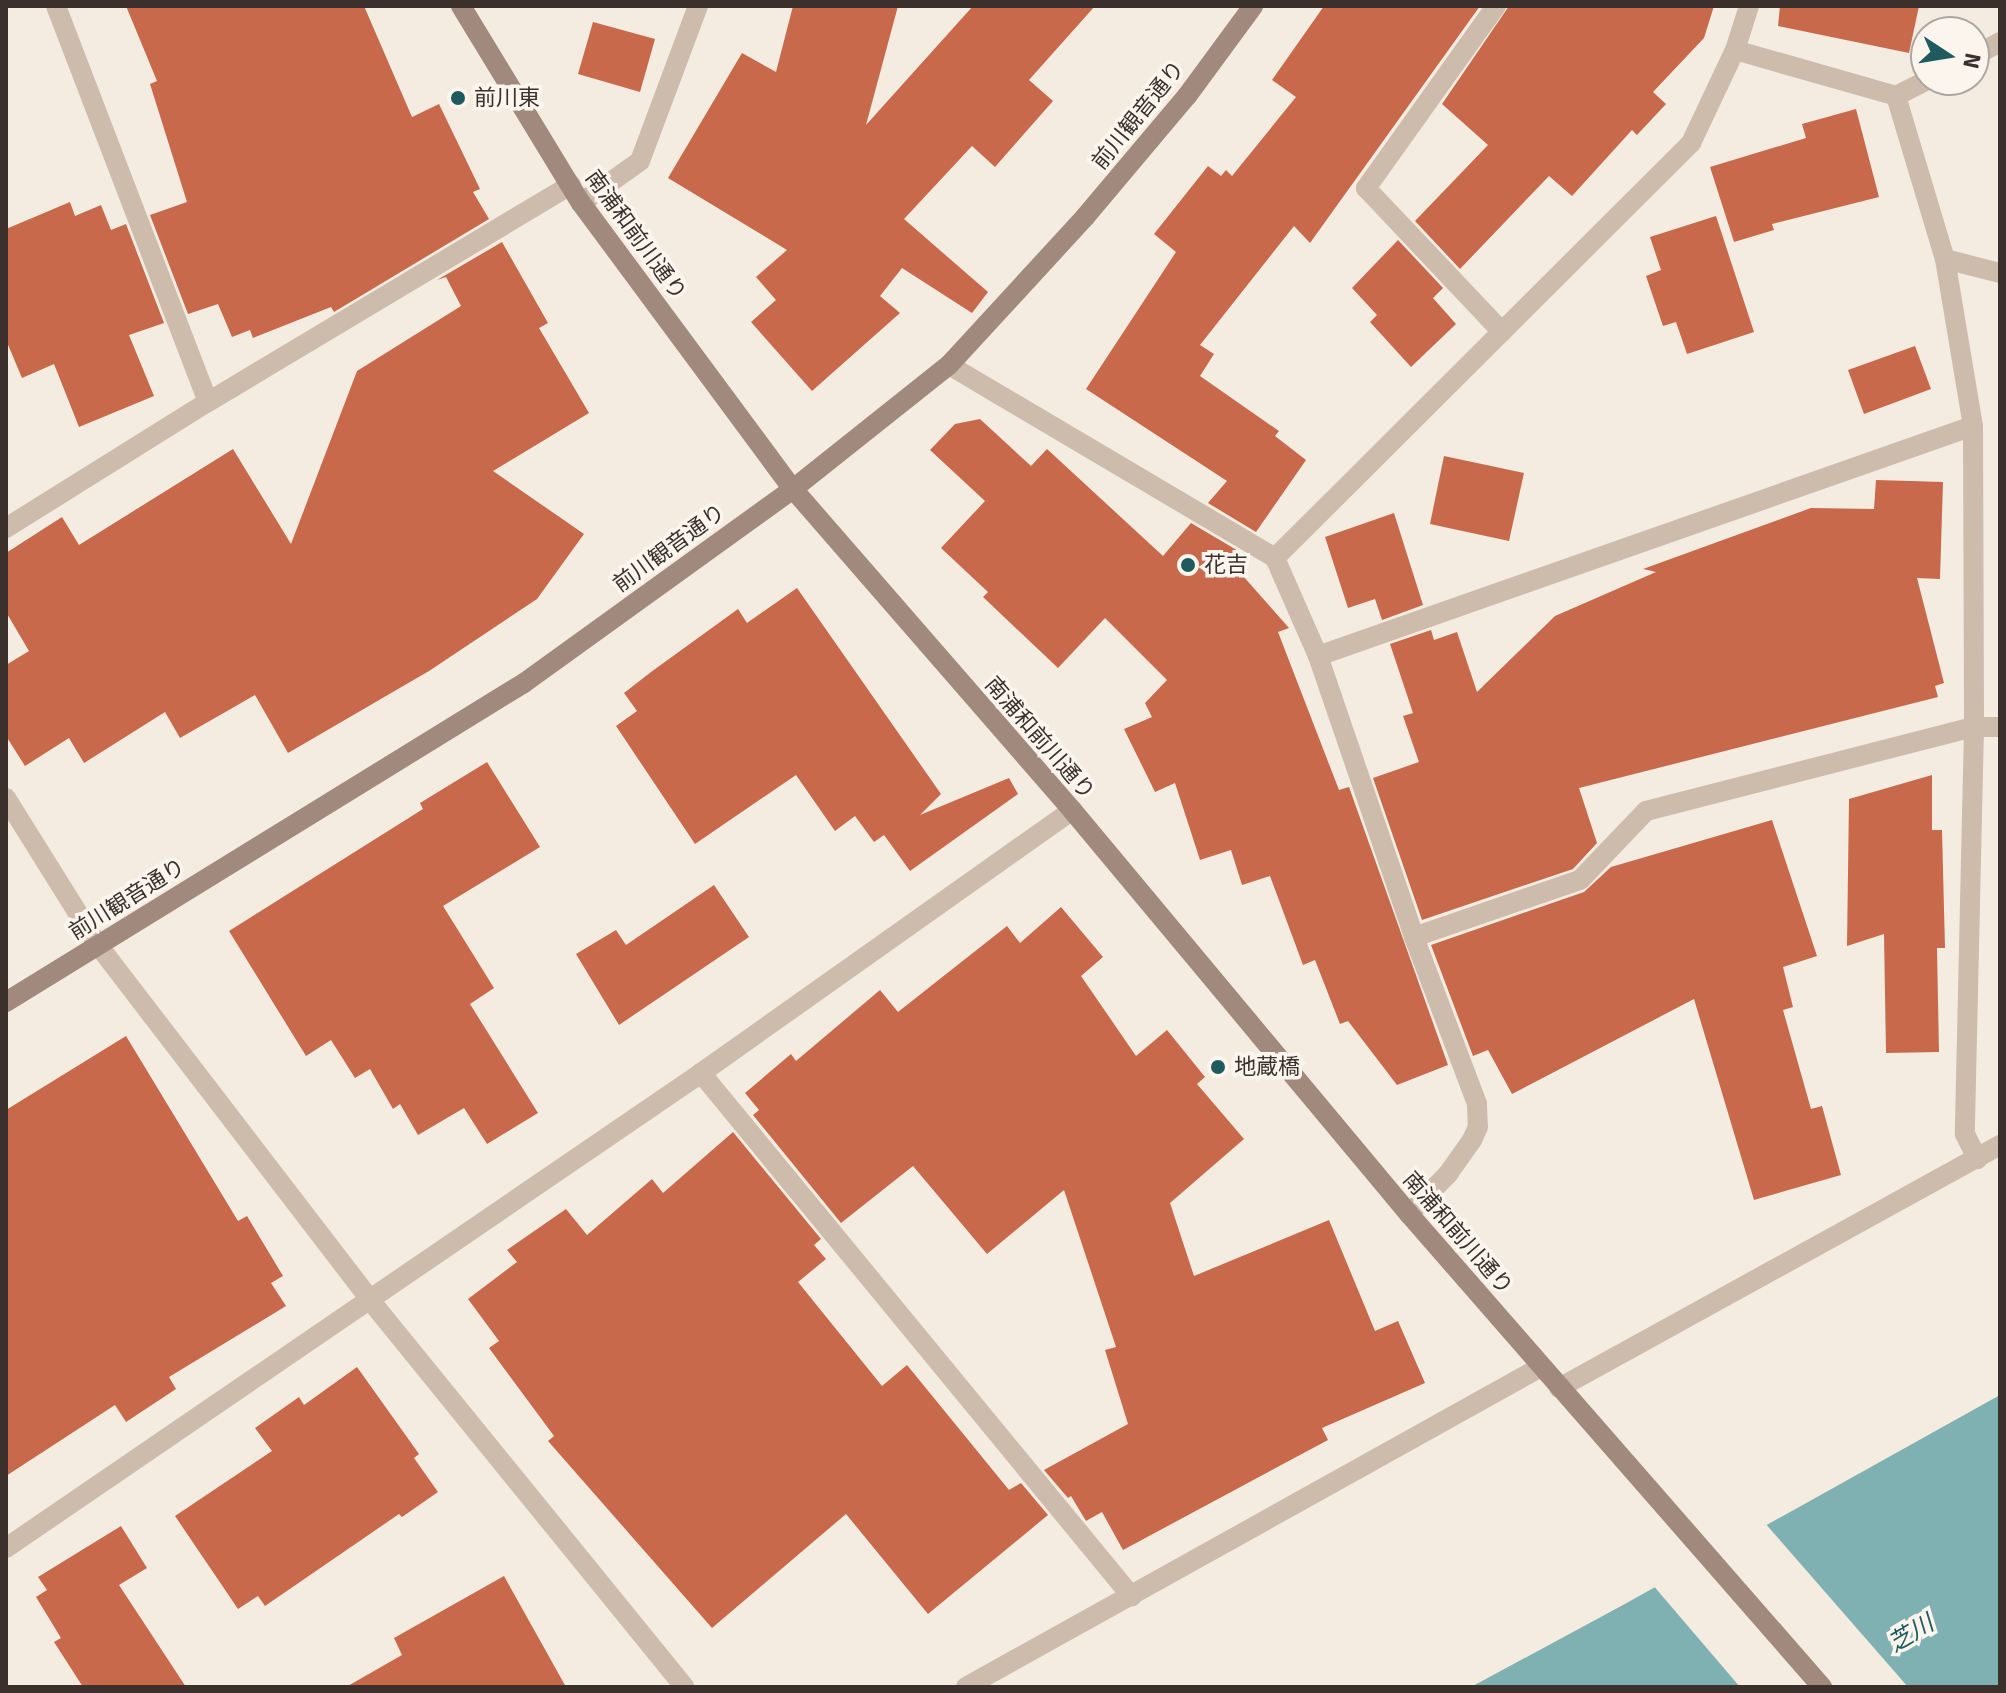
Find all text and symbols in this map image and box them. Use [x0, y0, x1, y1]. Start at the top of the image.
north arrow [1910, 16, 1990, 96]
text: N [1957, 50, 1987, 71]
street label: 前川観音通り [1086, 55, 1190, 175]
place label: 前川東 [474, 85, 540, 111]
marker: 前川東 [449, 89, 467, 107]
street label: 南浦和前川通り [580, 165, 692, 305]
street label: 前川観音通り [608, 499, 730, 597]
place label: 花吉 [1204, 552, 1248, 578]
marker: 花吉 [1179, 556, 1197, 574]
street label: 南浦和前川通り [980, 671, 1100, 805]
street label: 前川観音通り [64, 853, 190, 945]
place label: 地蔵橋 [1234, 1054, 1300, 1080]
marker: 地蔵橋 [1209, 1058, 1227, 1076]
street label: 南浦和前川通り [1398, 1166, 1518, 1300]
water label: 芝川 [1883, 1609, 1939, 1659]

